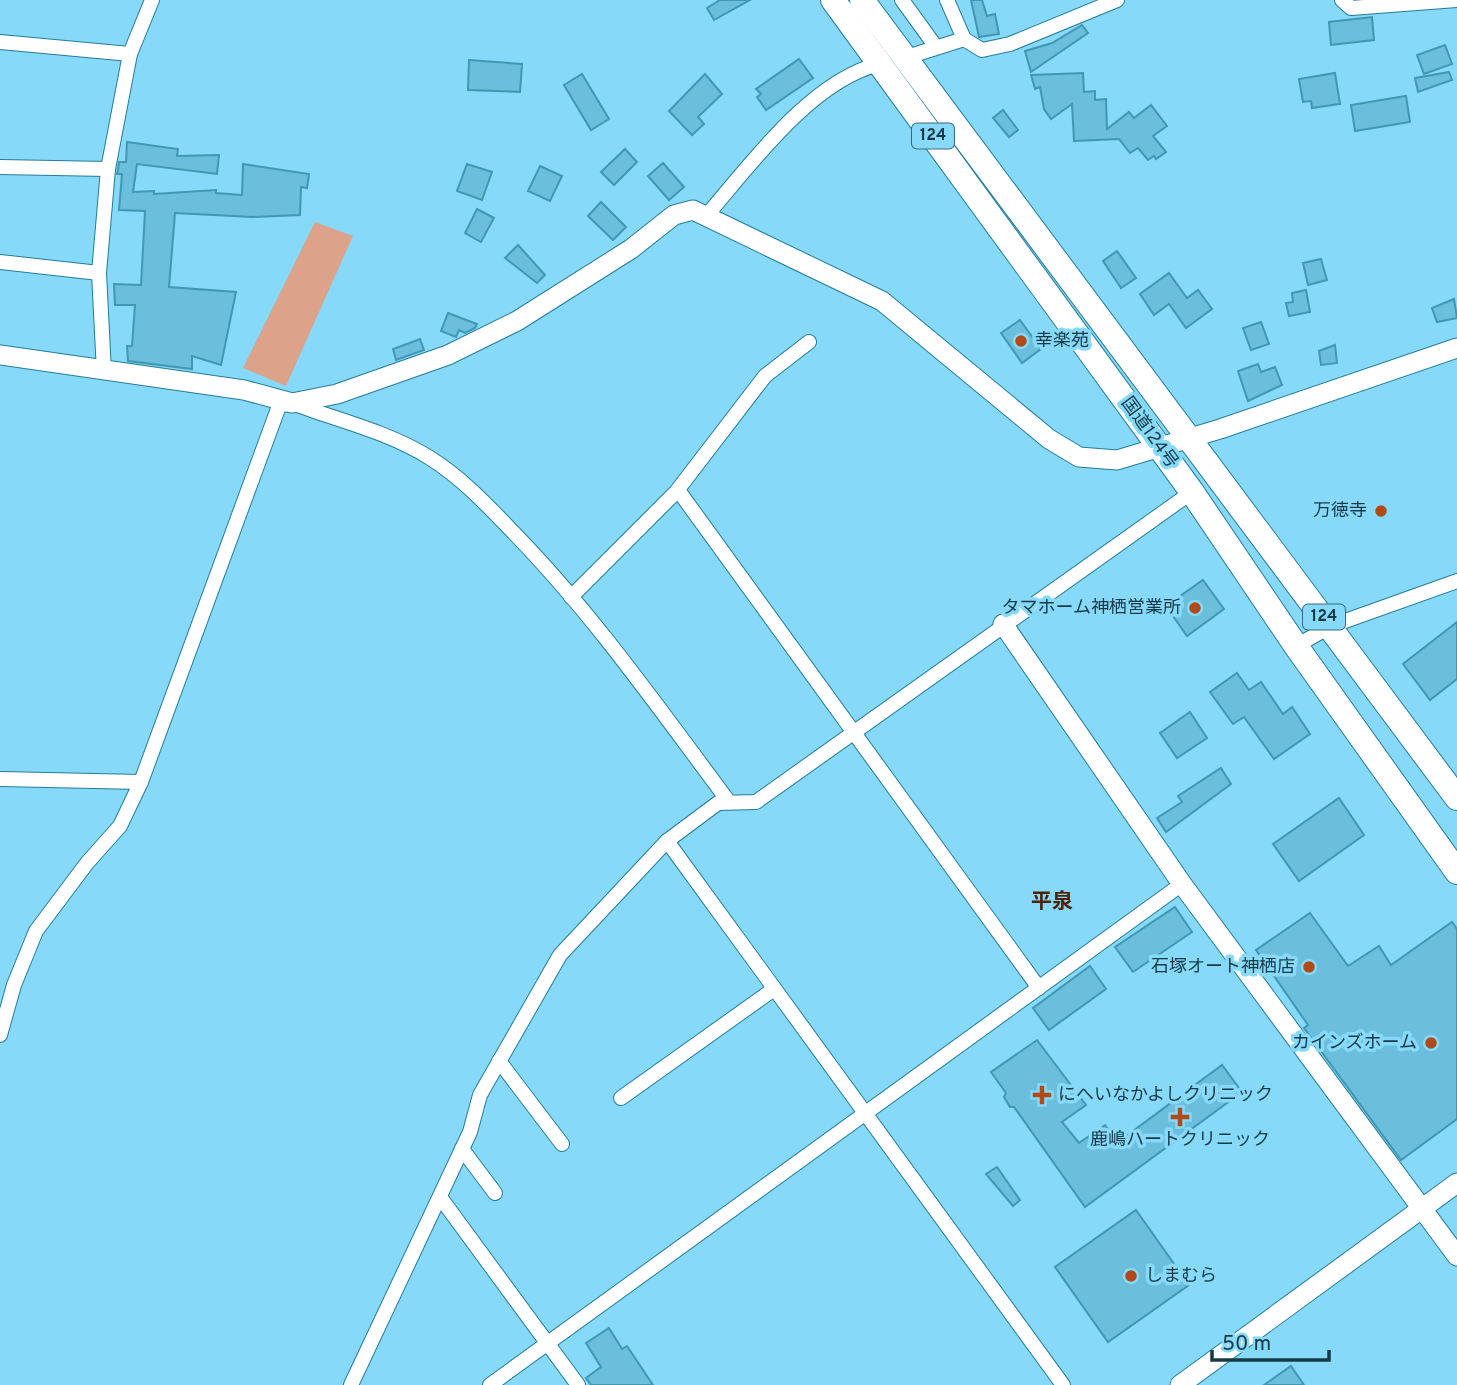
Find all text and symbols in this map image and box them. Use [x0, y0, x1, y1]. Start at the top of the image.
road number: 124 [912, 124, 954, 148]
place label: 幸楽苑 [1035, 330, 1089, 353]
marker: 幸楽苑 [1013, 333, 1029, 349]
street label: 国道124号 [1115, 393, 1183, 473]
place label: 万徳寺 [1313, 500, 1367, 523]
marker: 万徳寺 [1373, 503, 1389, 519]
place label: タマホーム神栖営業所 [1002, 597, 1181, 620]
marker: タマホーム神栖営業所 [1187, 600, 1203, 616]
road number: 124 [1303, 604, 1345, 630]
district label: 平泉 [1031, 889, 1073, 916]
place label: 石塚オート神栖店 [1151, 956, 1295, 979]
marker: 石塚オート神栖店 [1301, 959, 1317, 975]
place label: カインズホーム [1292, 1032, 1417, 1055]
marker: カインズホーム [1423, 1035, 1439, 1051]
place label: にへいなかよしクリニック [1058, 1084, 1273, 1107]
marker: にへいなかよしクリニック [1032, 1085, 1052, 1105]
marker: 鹿嶋ハートクリニック [1170, 1107, 1190, 1127]
place label: 鹿嶋ハートクリニック [1090, 1129, 1270, 1152]
place label: しまむら [1145, 1265, 1217, 1288]
marker: しまむら [1123, 1268, 1139, 1284]
scale bar [1212, 1318, 1329, 1362]
text: 50 m [1222, 1331, 1271, 1358]

